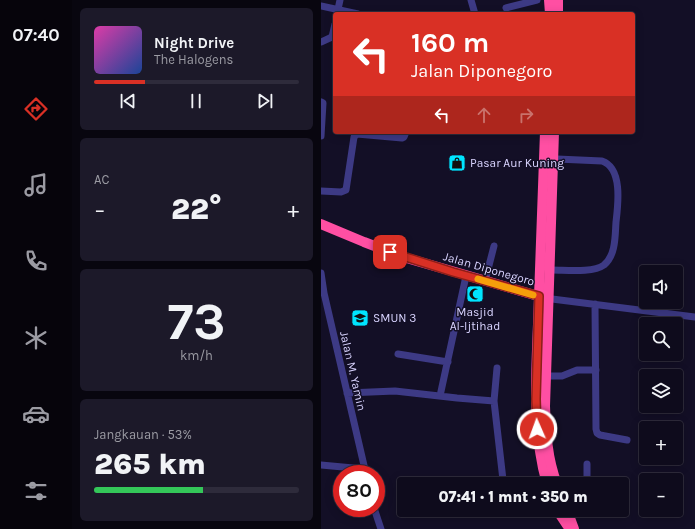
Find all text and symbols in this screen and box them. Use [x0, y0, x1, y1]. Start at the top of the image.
text: 07:40 [12, 24, 60, 46]
text: 160 m [411, 26, 489, 59]
icon: left [345, 28, 397, 80]
text: Night Drive [154, 34, 234, 52]
text: The Halogens [154, 52, 233, 67]
text: Jalan Diponegoro [411, 60, 552, 82]
icon: previous [117, 90, 139, 112]
icon: pause [185, 90, 207, 112]
icon: next [254, 90, 276, 112]
icon: directions [22, 95, 50, 123]
icon: left [431, 104, 453, 126]
icon: ahead [473, 104, 495, 126]
icon: right [515, 104, 537, 126]
shop icon: Pasar Aur Kuning [447, 153, 467, 173]
place label: Pasar Aur Kuning [470, 156, 564, 170]
icon: music [22, 171, 50, 199]
text: AC [94, 172, 109, 187]
text: 22° [171, 191, 222, 227]
text: − [94, 197, 106, 223]
text: + [287, 197, 299, 223]
pin [373, 235, 407, 269]
icon: arrive [379, 241, 401, 263]
icon: phone [22, 247, 50, 275]
street label: Jalan Diponegoro [442, 249, 536, 289]
map controls [639, 265, 683, 517]
button: sound [639, 265, 683, 309]
mosque icon: Masjid Al-Ijtihad [465, 284, 485, 304]
text: 73 [167, 291, 226, 352]
place label: Masjid Al-Ijtihad [450, 305, 500, 333]
school or university icon: SMUN 3 [350, 308, 370, 328]
place label: SMUN 3 [373, 311, 416, 325]
button: search [639, 317, 683, 361]
icon: climate [22, 324, 50, 352]
street label: Jalan M. Yamin [337, 330, 369, 412]
text: km/h [180, 348, 213, 363]
button: layers [639, 369, 683, 413]
icon: car [22, 400, 50, 428]
position arrow [516, 408, 558, 450]
button: + [639, 421, 683, 465]
text: Jangkauan · 53% [94, 427, 192, 442]
text: 265 km [94, 446, 206, 482]
speed limit sign: 80 [333, 465, 385, 517]
button: − [639, 473, 683, 517]
icon: filters [22, 477, 50, 505]
text: 07:41 · 1 mnt · 350 m [438, 488, 588, 506]

